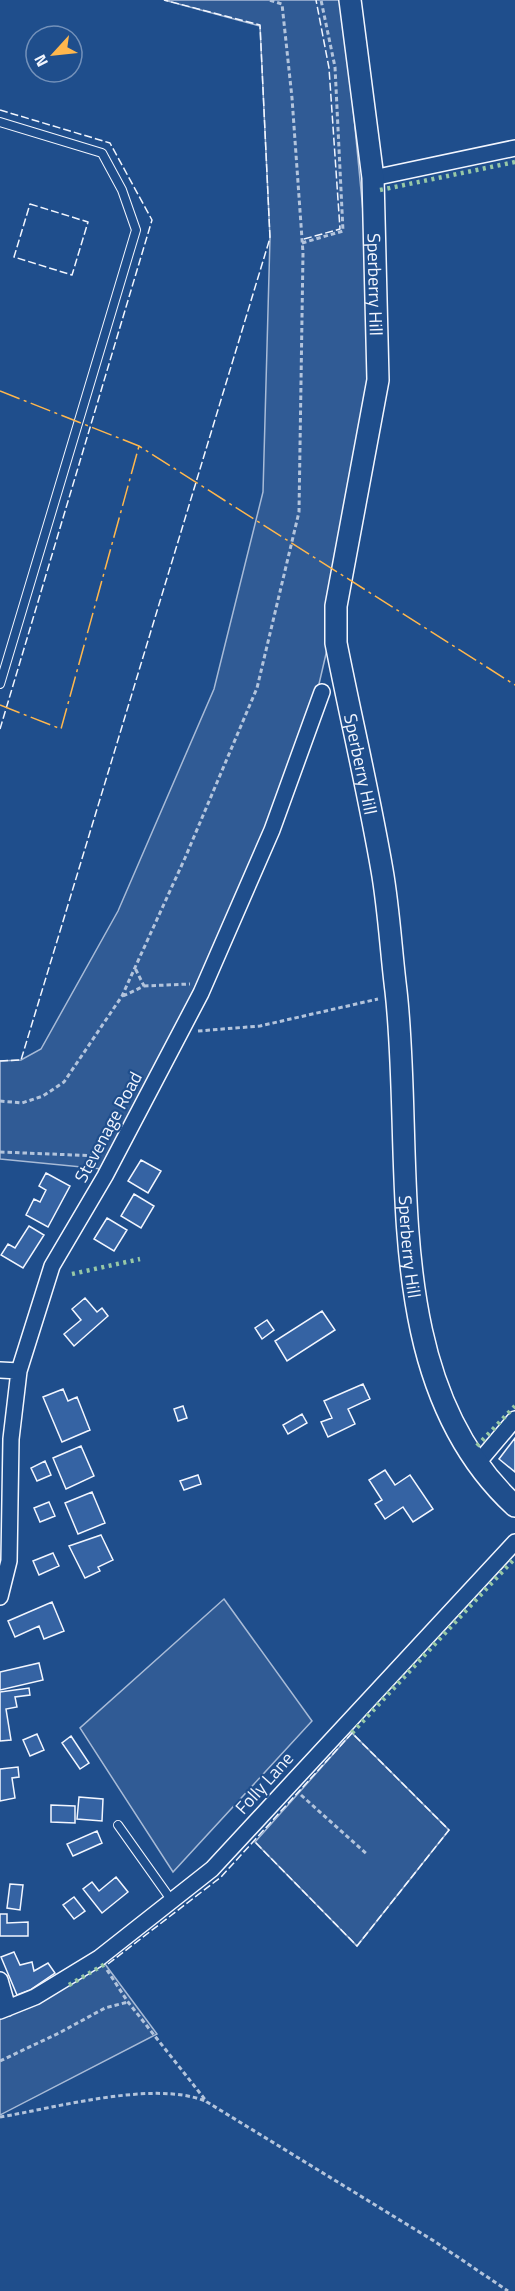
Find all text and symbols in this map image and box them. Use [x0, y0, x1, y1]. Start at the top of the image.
north arrow [24, 24, 84, 84]
text: N [27, 50, 54, 71]
street label: Sperberry Hill [361, 233, 390, 336]
street label: Sperberry Hill [337, 711, 385, 817]
street label: Stevenage Road [67, 1067, 149, 1187]
street label: Sperberry Hill [392, 1195, 429, 1300]
street label: Folly Lane [229, 1746, 299, 1820]

